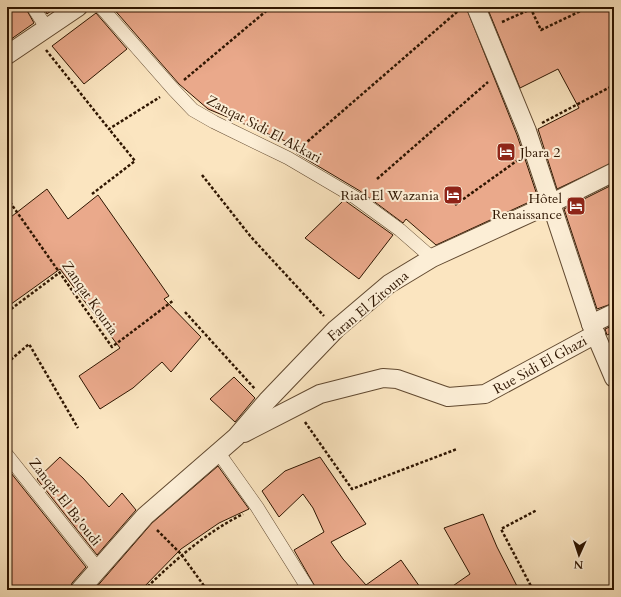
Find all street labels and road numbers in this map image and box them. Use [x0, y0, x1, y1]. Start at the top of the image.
street label: Zanqat Sidi El Akkari [203, 91, 325, 167]
street label: Zanqat Kouria [57, 257, 123, 339]
street label: Faran El Zitouna [323, 266, 413, 346]
street label: Rue Sidi El Ghazi [490, 331, 590, 399]
street label: Zanqat El Ba'oudi [25, 454, 105, 550]

